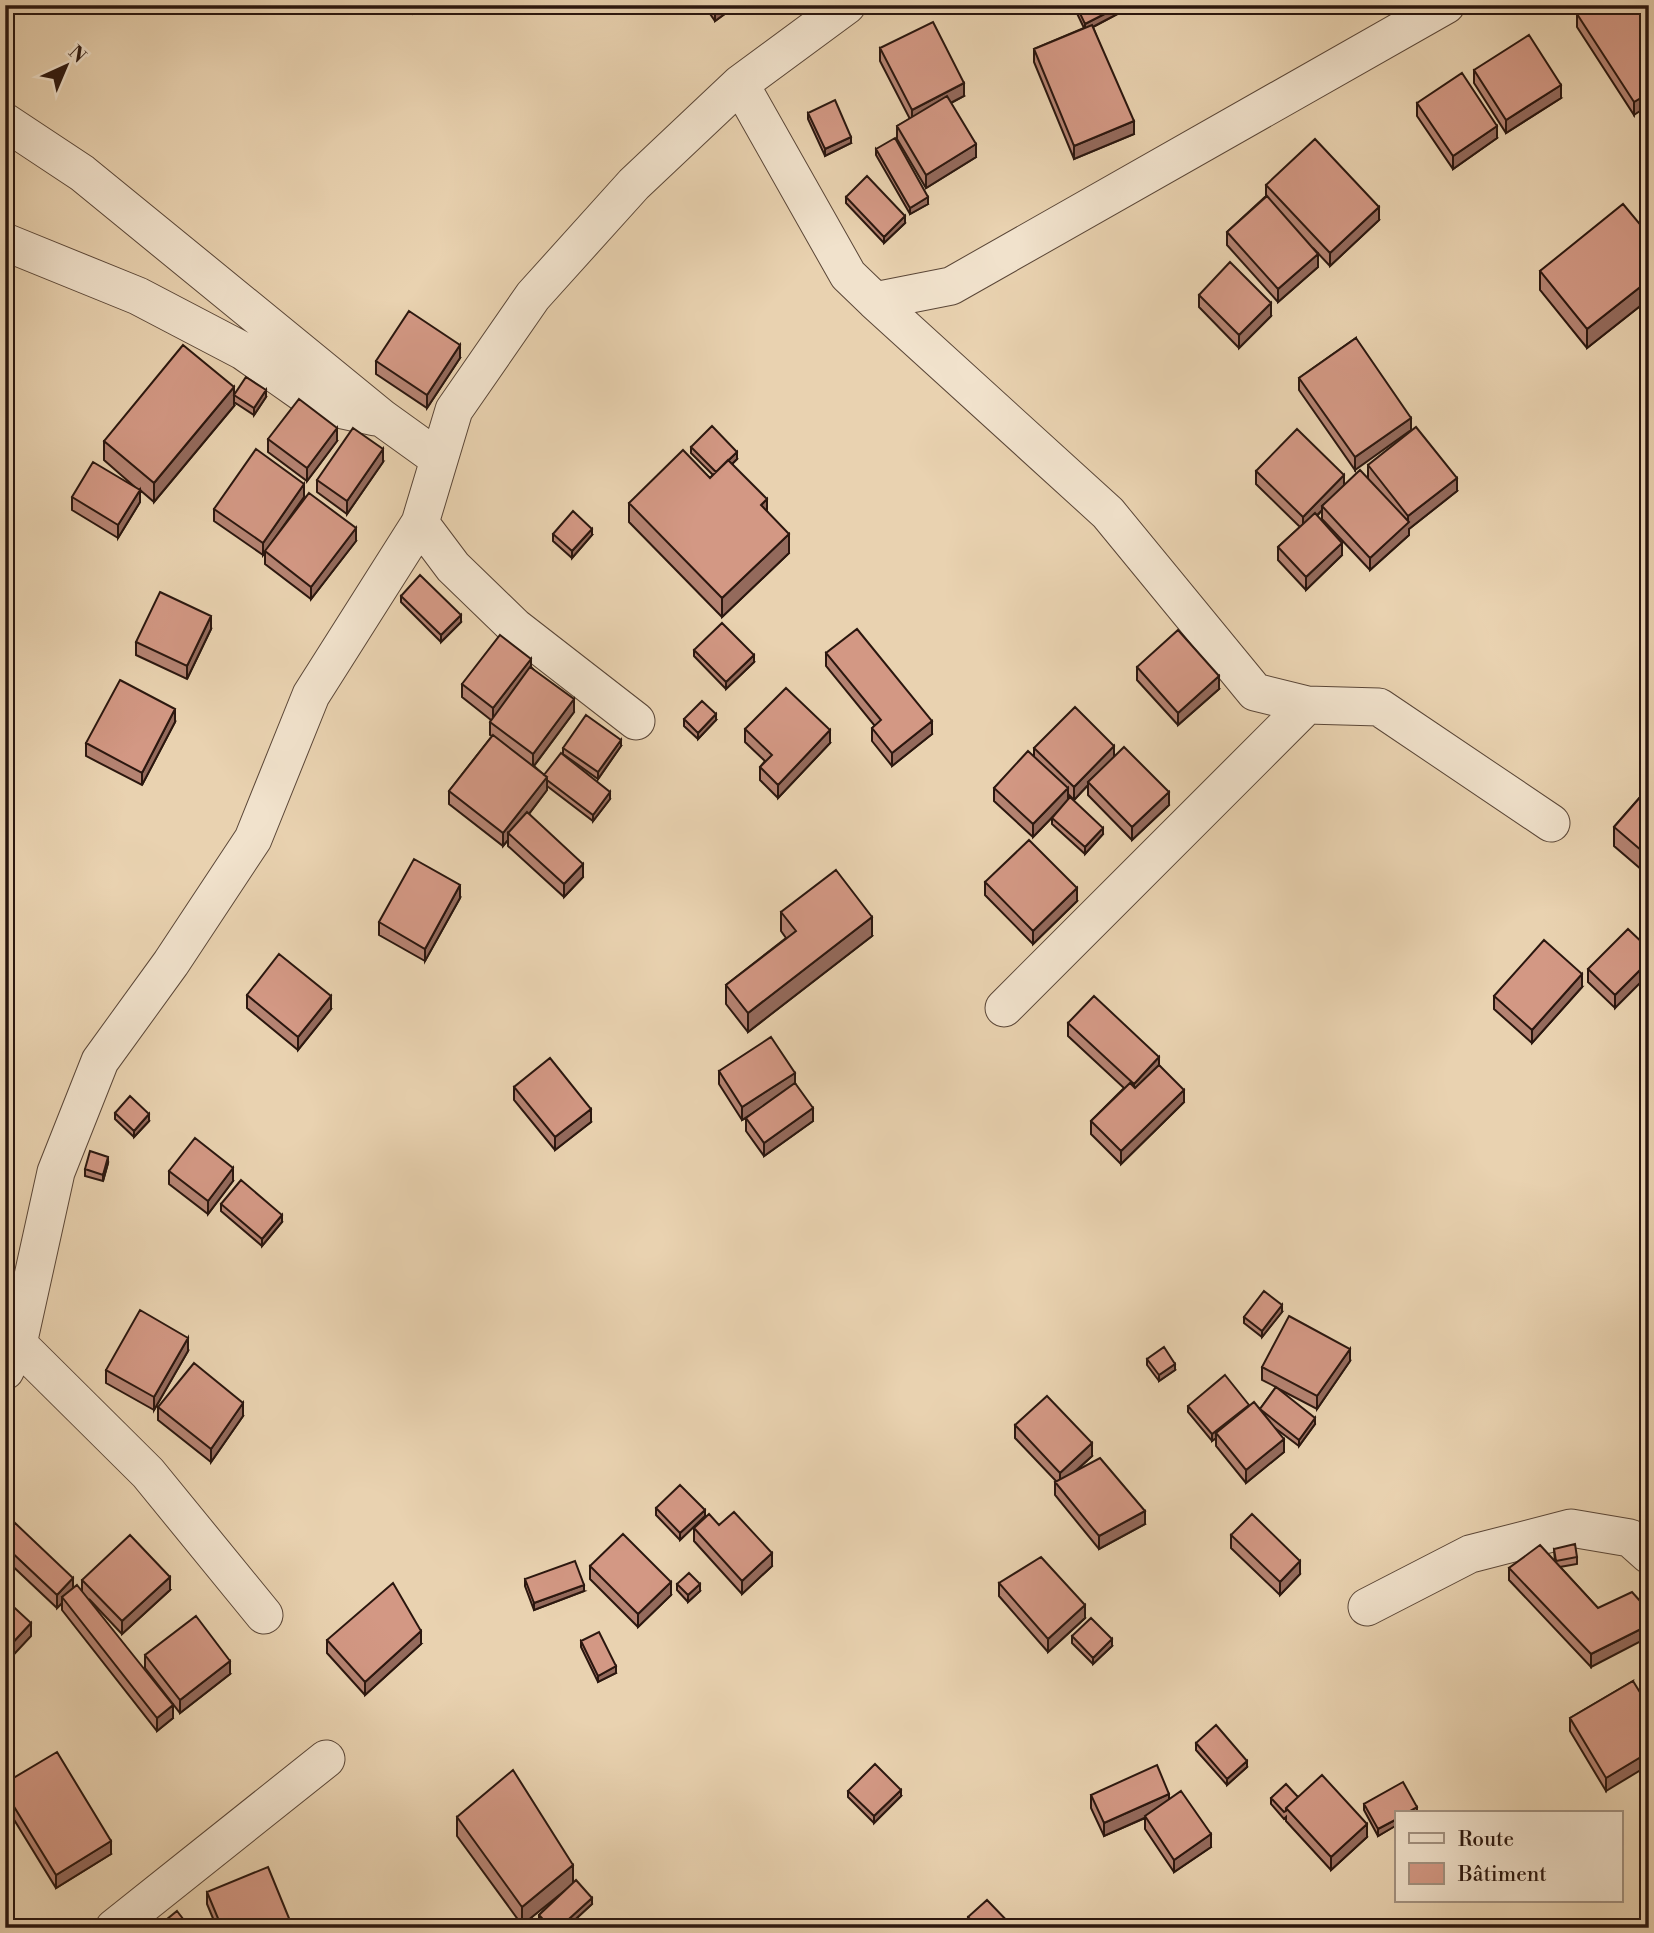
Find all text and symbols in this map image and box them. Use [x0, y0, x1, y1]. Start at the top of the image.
north arrow [32, 32, 102, 102]
text: N [63, 41, 91, 68]
legend [1395, 1811, 1622, 1902]
text: Route [1458, 1827, 1514, 1853]
text: Bâtiment [1457, 1862, 1547, 1888]

